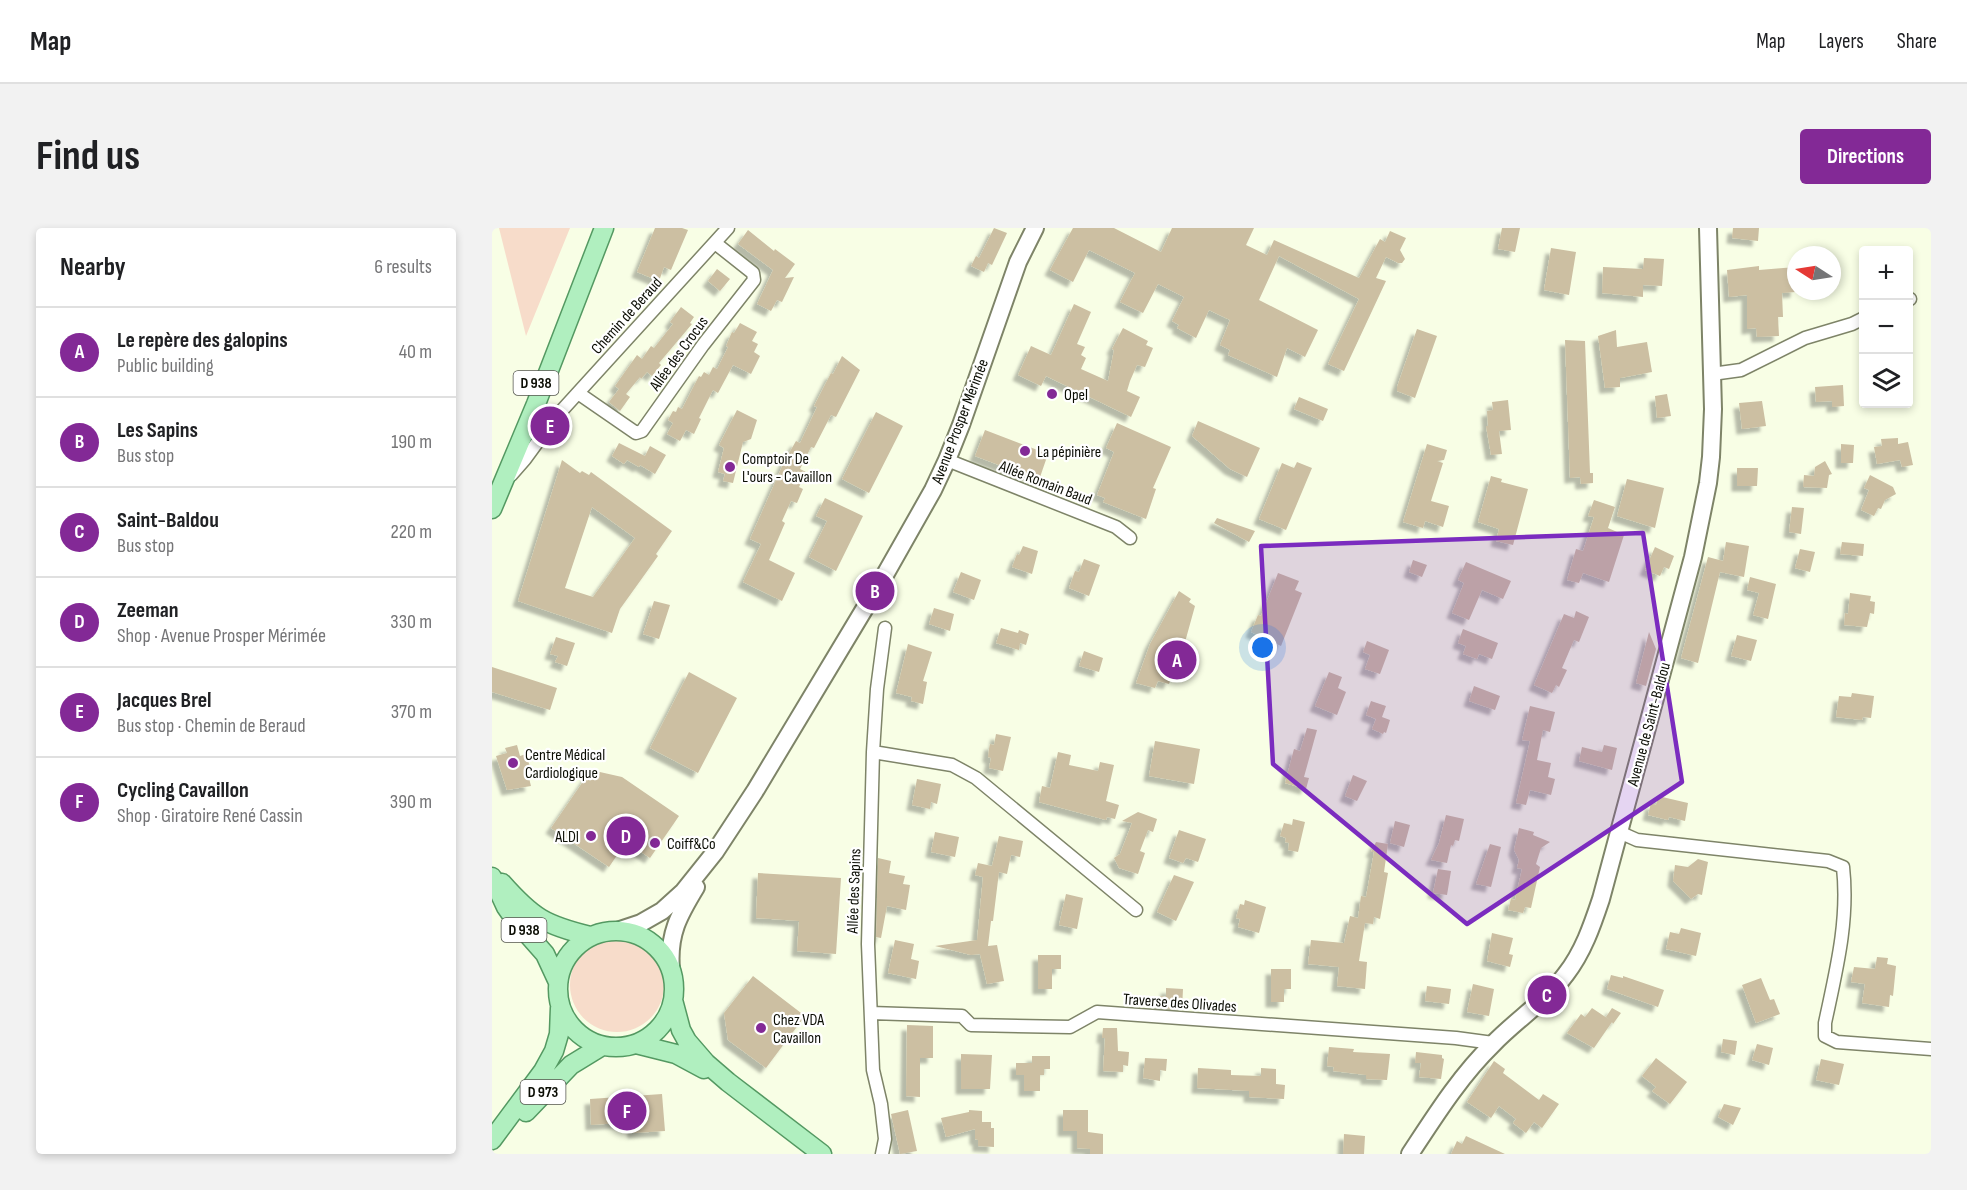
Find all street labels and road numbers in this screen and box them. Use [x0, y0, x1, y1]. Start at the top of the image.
street label: Chemin de Beraud [588, 274, 667, 358]
street label: Allée des Crocus [645, 313, 713, 396]
street label: Avenue Prosper Mérimée [928, 357, 993, 487]
road number: D 938 [514, 371, 558, 395]
street label: Allée Romain Baud [995, 457, 1094, 510]
street label: Avenue de Saint-Baldou [1624, 660, 1675, 789]
street label: Allée des Sapins [843, 848, 865, 935]
road number: D 938 [501, 918, 546, 942]
street label: Traverse des Olivades [1122, 990, 1238, 1017]
road number: D 973 [520, 1080, 566, 1104]

